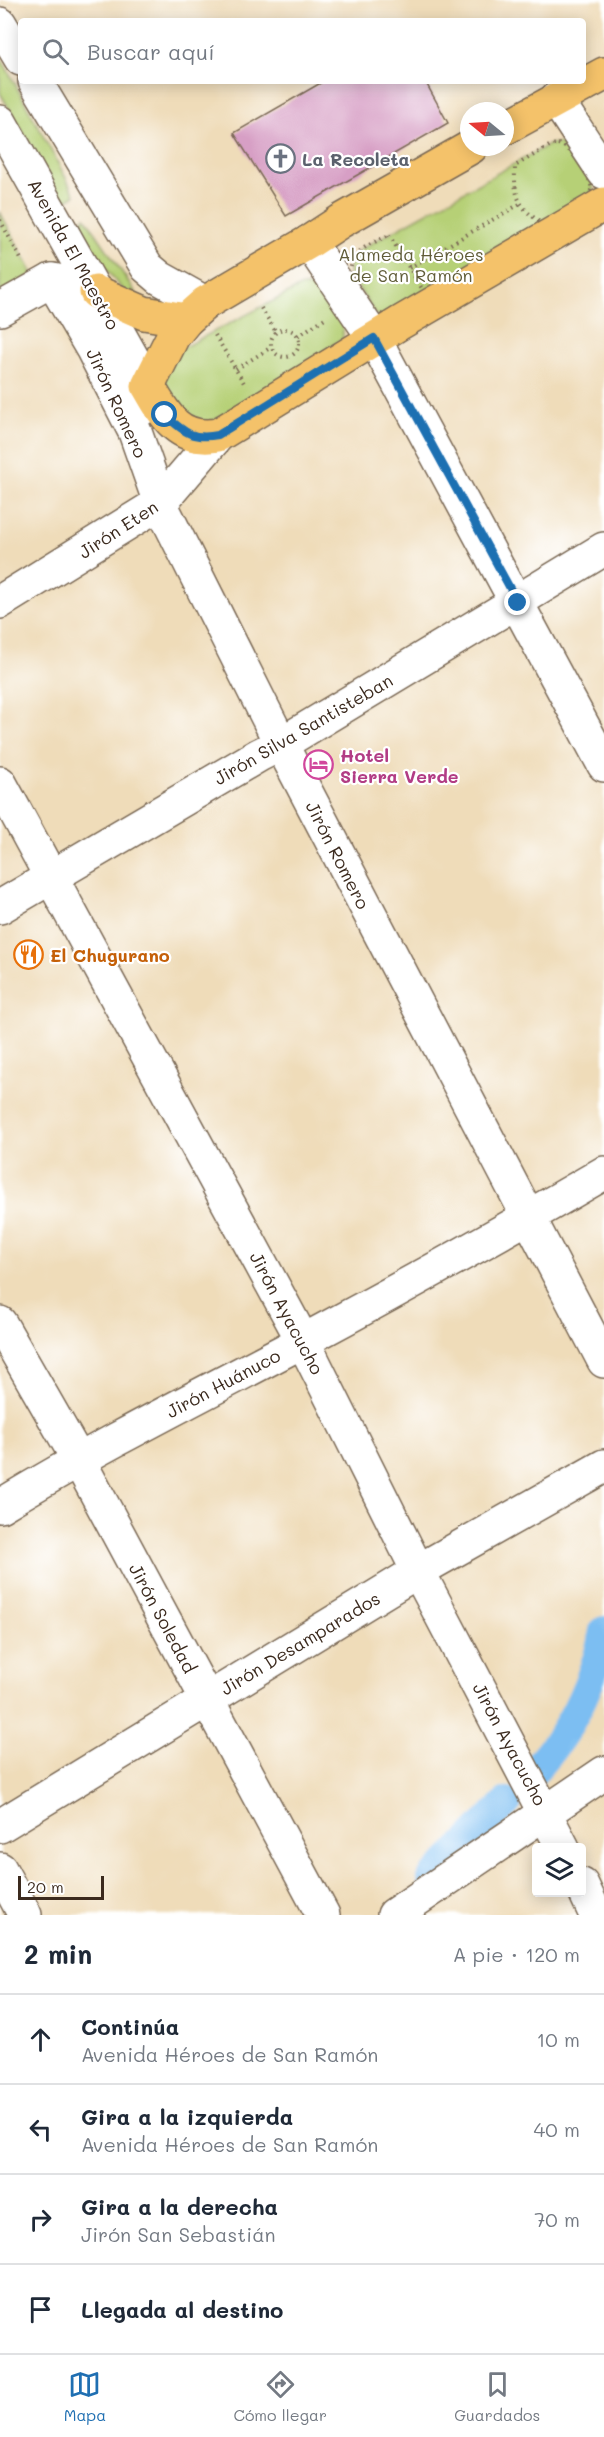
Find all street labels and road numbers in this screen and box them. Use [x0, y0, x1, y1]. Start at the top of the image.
street label: Avenida El Maestro [23, 174, 126, 334]
street label: Jirón Romero [81, 344, 153, 462]
street label: Jirón Eten [74, 494, 162, 564]
street label: Jirón Silva Santisteban [209, 668, 397, 790]
street label: Jirón Romero [300, 797, 376, 913]
street label: Jirón Ayacucho [245, 1247, 330, 1379]
street label: Jirón Huánuco [162, 1343, 284, 1423]
street label: Jirón Soledad [124, 1559, 202, 1677]
street label: Jirón Desamparados [216, 1586, 384, 1700]
street label: Jirón Ayacucho [468, 1678, 553, 1810]

